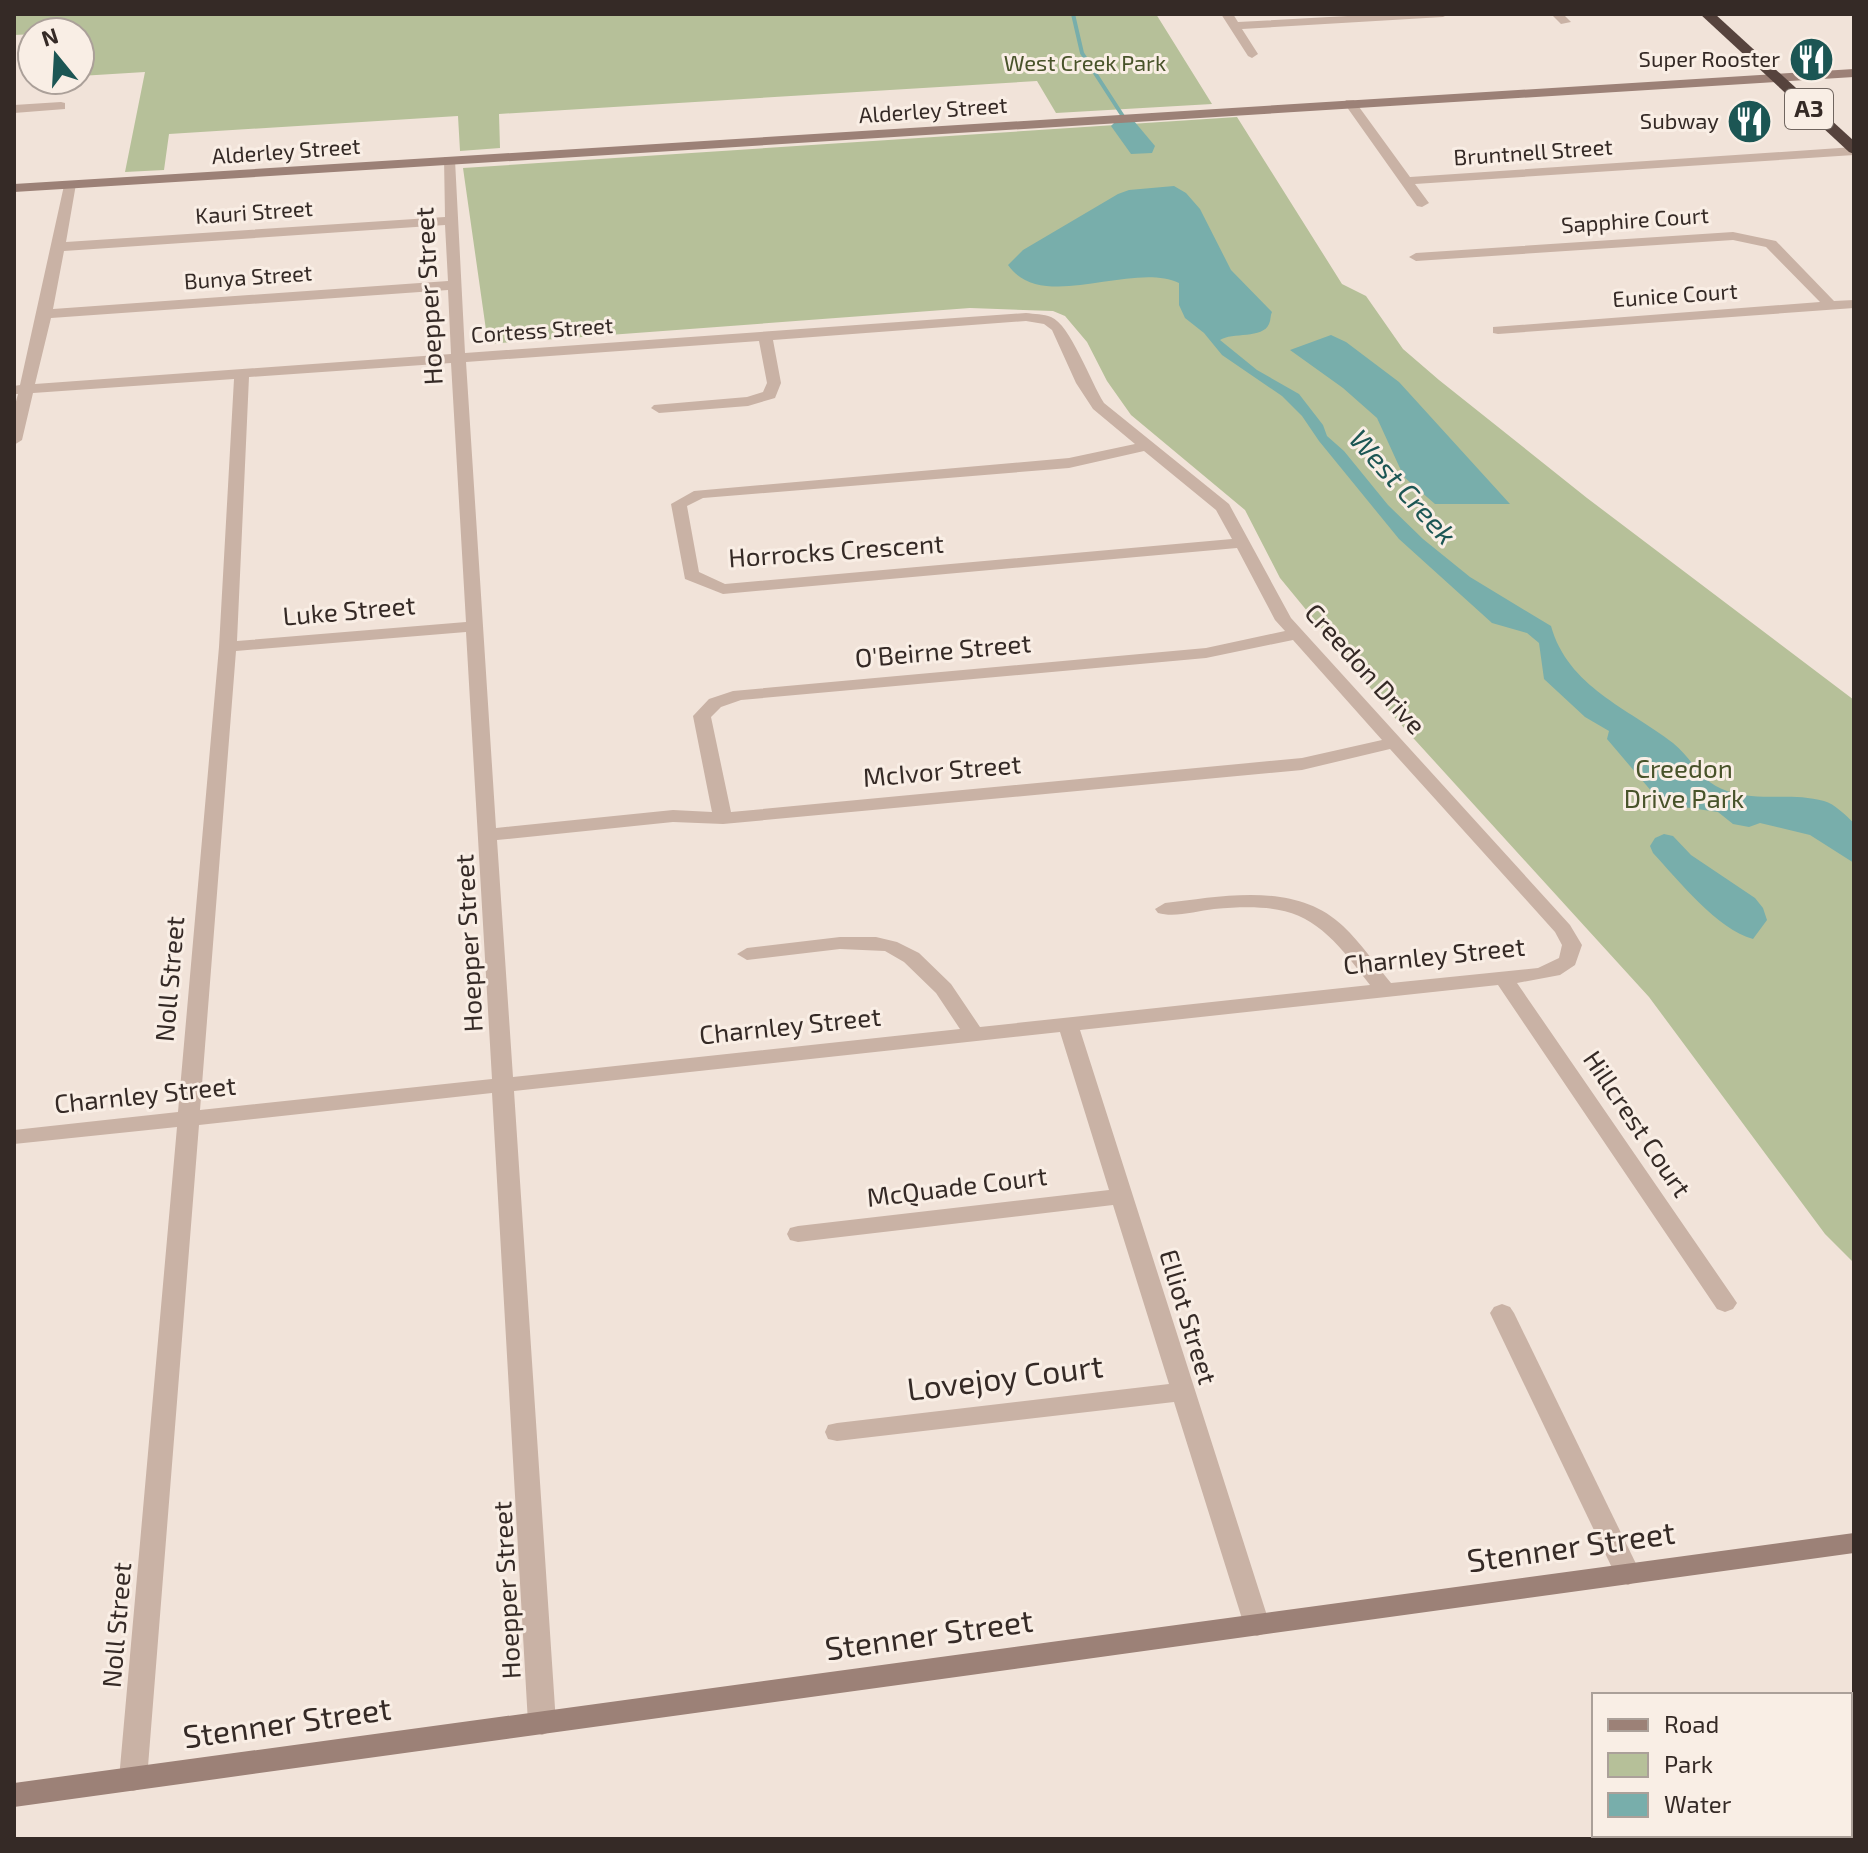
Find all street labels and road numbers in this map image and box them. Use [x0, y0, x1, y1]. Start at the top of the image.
road number: A3 [1785, 89, 1833, 129]
street label: Alderley Street [858, 91, 1008, 127]
street label: Alderley Street [211, 132, 361, 168]
street label: Bruntnell Street [1453, 132, 1613, 170]
street label: Kauri Street [194, 194, 314, 228]
street label: Sapphire Court [1560, 201, 1710, 237]
street label: Hoepper Street [407, 206, 448, 386]
street label: Bunya Street [183, 259, 313, 293]
street label: Eunice Court [1612, 277, 1738, 311]
street label: Cortess Street [470, 311, 614, 347]
street label: Horrocks Crescent [727, 527, 945, 572]
street label: Luke Street [281, 588, 417, 631]
street label: Creedon Drive [1299, 596, 1433, 740]
street label: O'Beirne Street [853, 626, 1032, 673]
street label: McIvor Street [861, 747, 1022, 792]
street label: Hoepper Street [447, 853, 488, 1033]
street label: Noll Street [148, 915, 189, 1043]
street label: Charnley Street [1341, 930, 1526, 979]
street label: Charnley Street [697, 1000, 882, 1049]
street label: Hillcrest Court [1578, 1044, 1699, 1202]
street label: Charnley Street [52, 1069, 237, 1118]
street label: McQuade Court [865, 1159, 1049, 1212]
street label: Elliot Street [1154, 1245, 1225, 1388]
street label: Lovejoy Court [904, 1345, 1105, 1408]
street label: Hoepper Street [485, 1500, 526, 1680]
street label: Stenner Street [1464, 1512, 1677, 1578]
street label: Noll Street [95, 1561, 136, 1689]
street label: Stenner Street [822, 1600, 1035, 1666]
street label: Stenner Street [180, 1688, 393, 1754]

